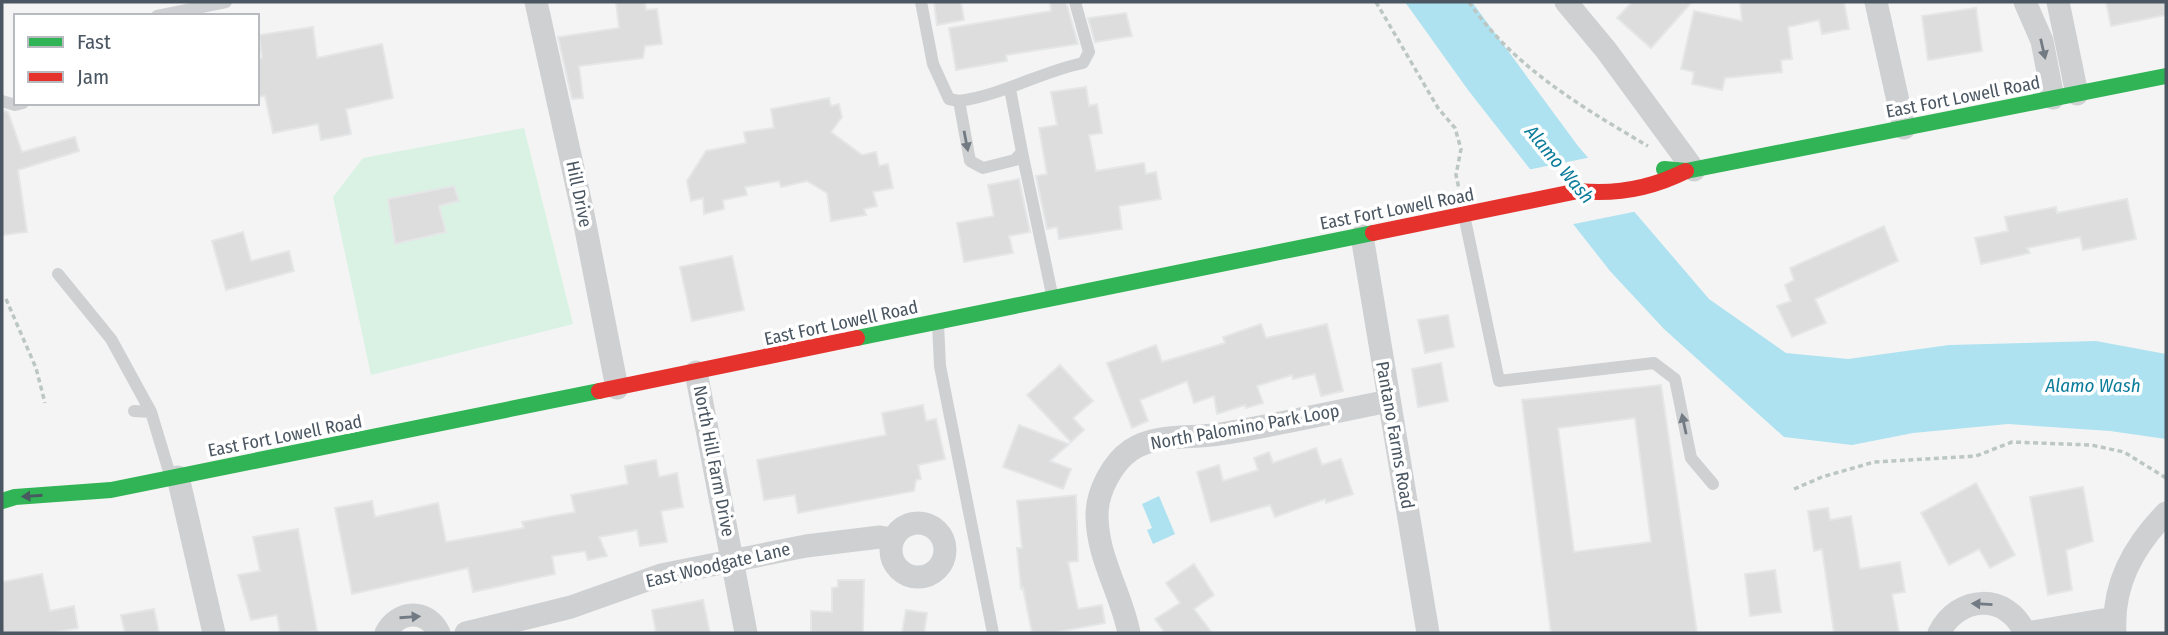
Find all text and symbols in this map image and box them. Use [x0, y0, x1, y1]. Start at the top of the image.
legend [14, 14, 259, 105]
text: Fast [77, 29, 111, 55]
one-way arrow [2038, 38, 2049, 60]
text: Jam [77, 64, 109, 90]
street label: East Fort Lowell Road [1884, 71, 2042, 123]
water label: Alamo Wash [1520, 120, 1599, 208]
one-way arrow [961, 130, 972, 152]
street label: Hill Drive [561, 159, 597, 229]
street label: East Fort Lowell Road [1318, 183, 1476, 235]
street label: East Fort Lowell Road [762, 296, 920, 350]
street label: Pantano Farms Road [1371, 359, 1419, 511]
water label: Alamo Wash [2044, 374, 2141, 397]
street label: North Hill Farm Drive [689, 384, 739, 539]
street label: North Palomino Park Loop [1149, 400, 1341, 454]
street label: East Fort Lowell Road [206, 410, 364, 462]
one-way arrow [1679, 413, 1690, 435]
one-way arrow [20, 490, 42, 501]
street label: East Woodgate Lane [644, 538, 792, 592]
one-way arrow [1971, 598, 1993, 609]
one-way arrow [400, 611, 422, 622]

